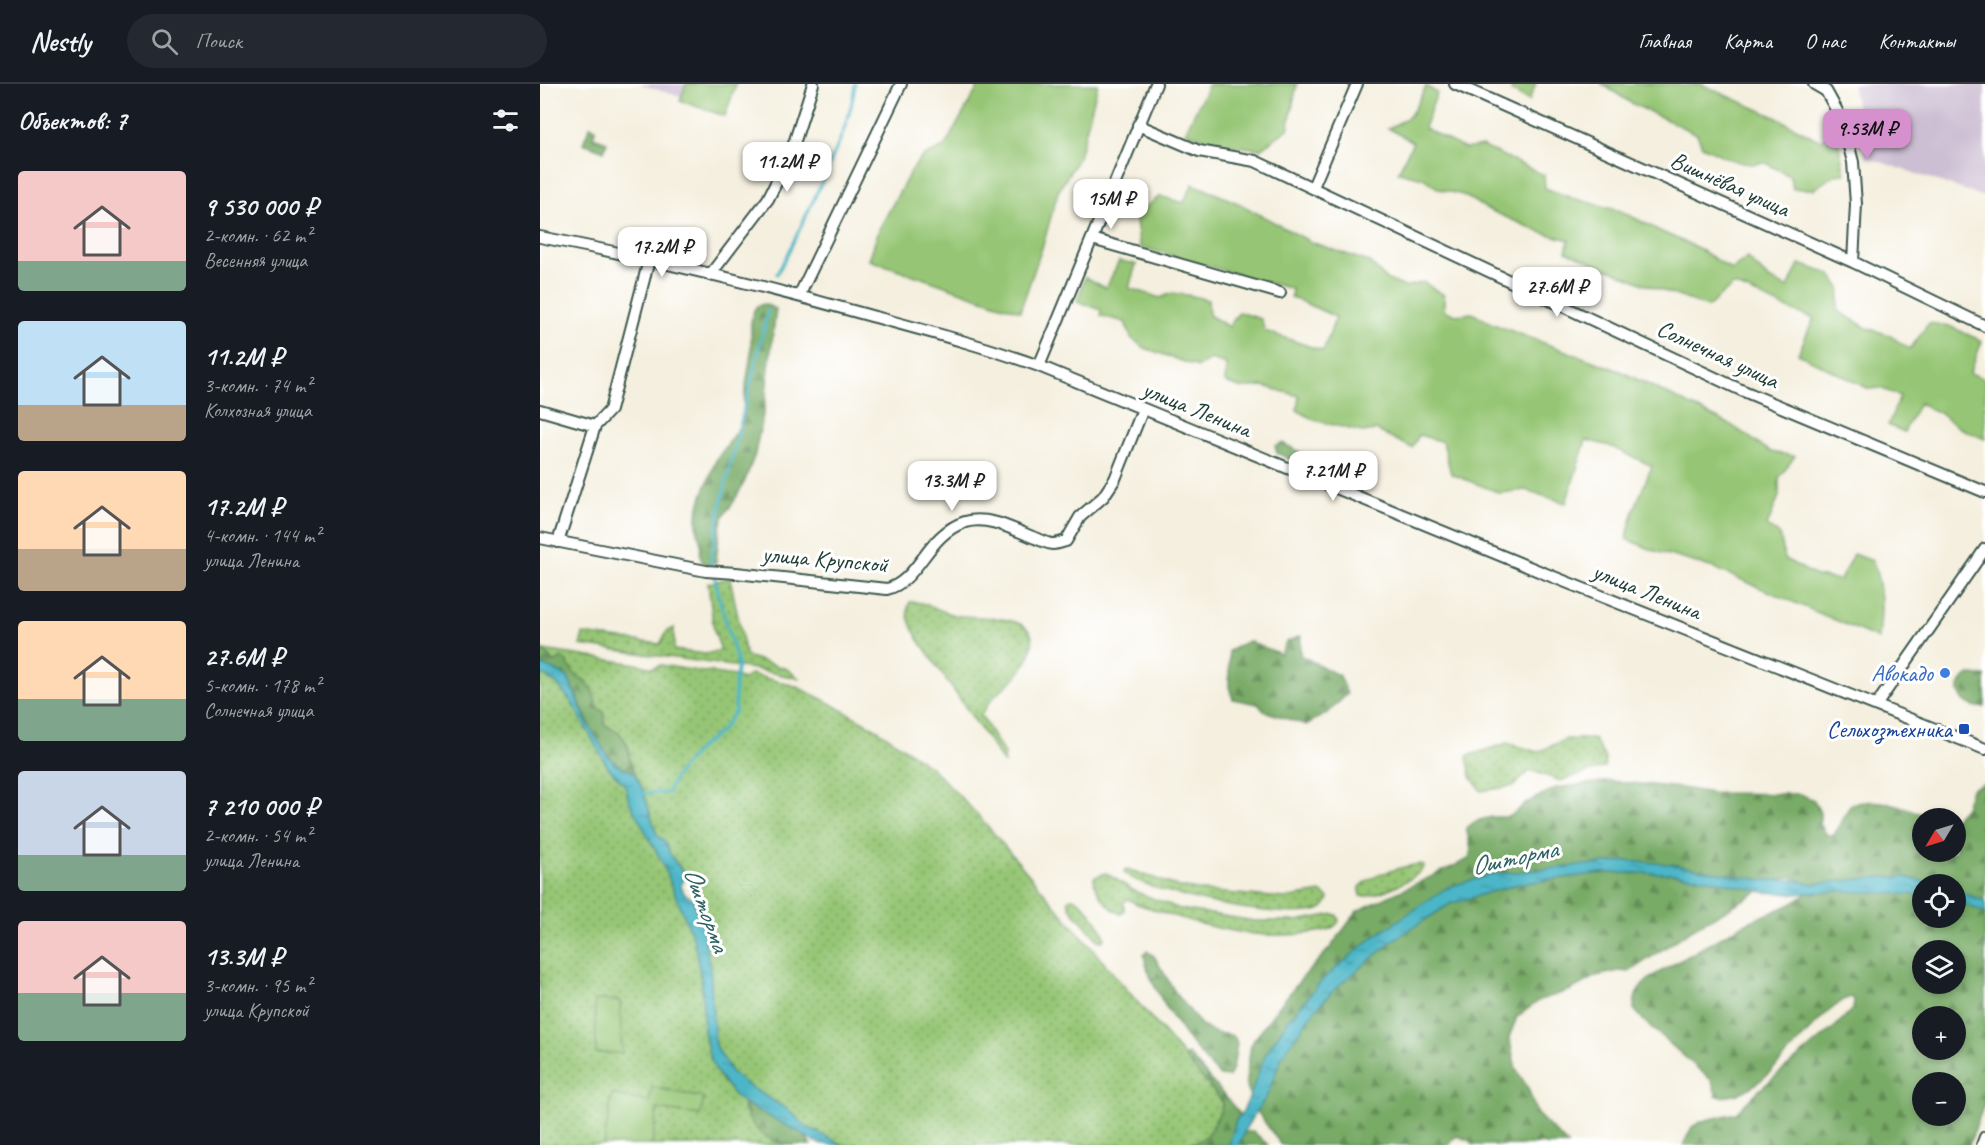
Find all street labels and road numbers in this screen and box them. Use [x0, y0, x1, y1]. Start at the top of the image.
street label: Вишнёвая улица [1666, 144, 1795, 224]
street label: Солнечная улица [1652, 313, 1785, 396]
street label: улица Ленина [1137, 373, 1258, 445]
street label: улица Крупской [759, 538, 891, 580]
street label: улица Ленина [1587, 555, 1708, 627]

